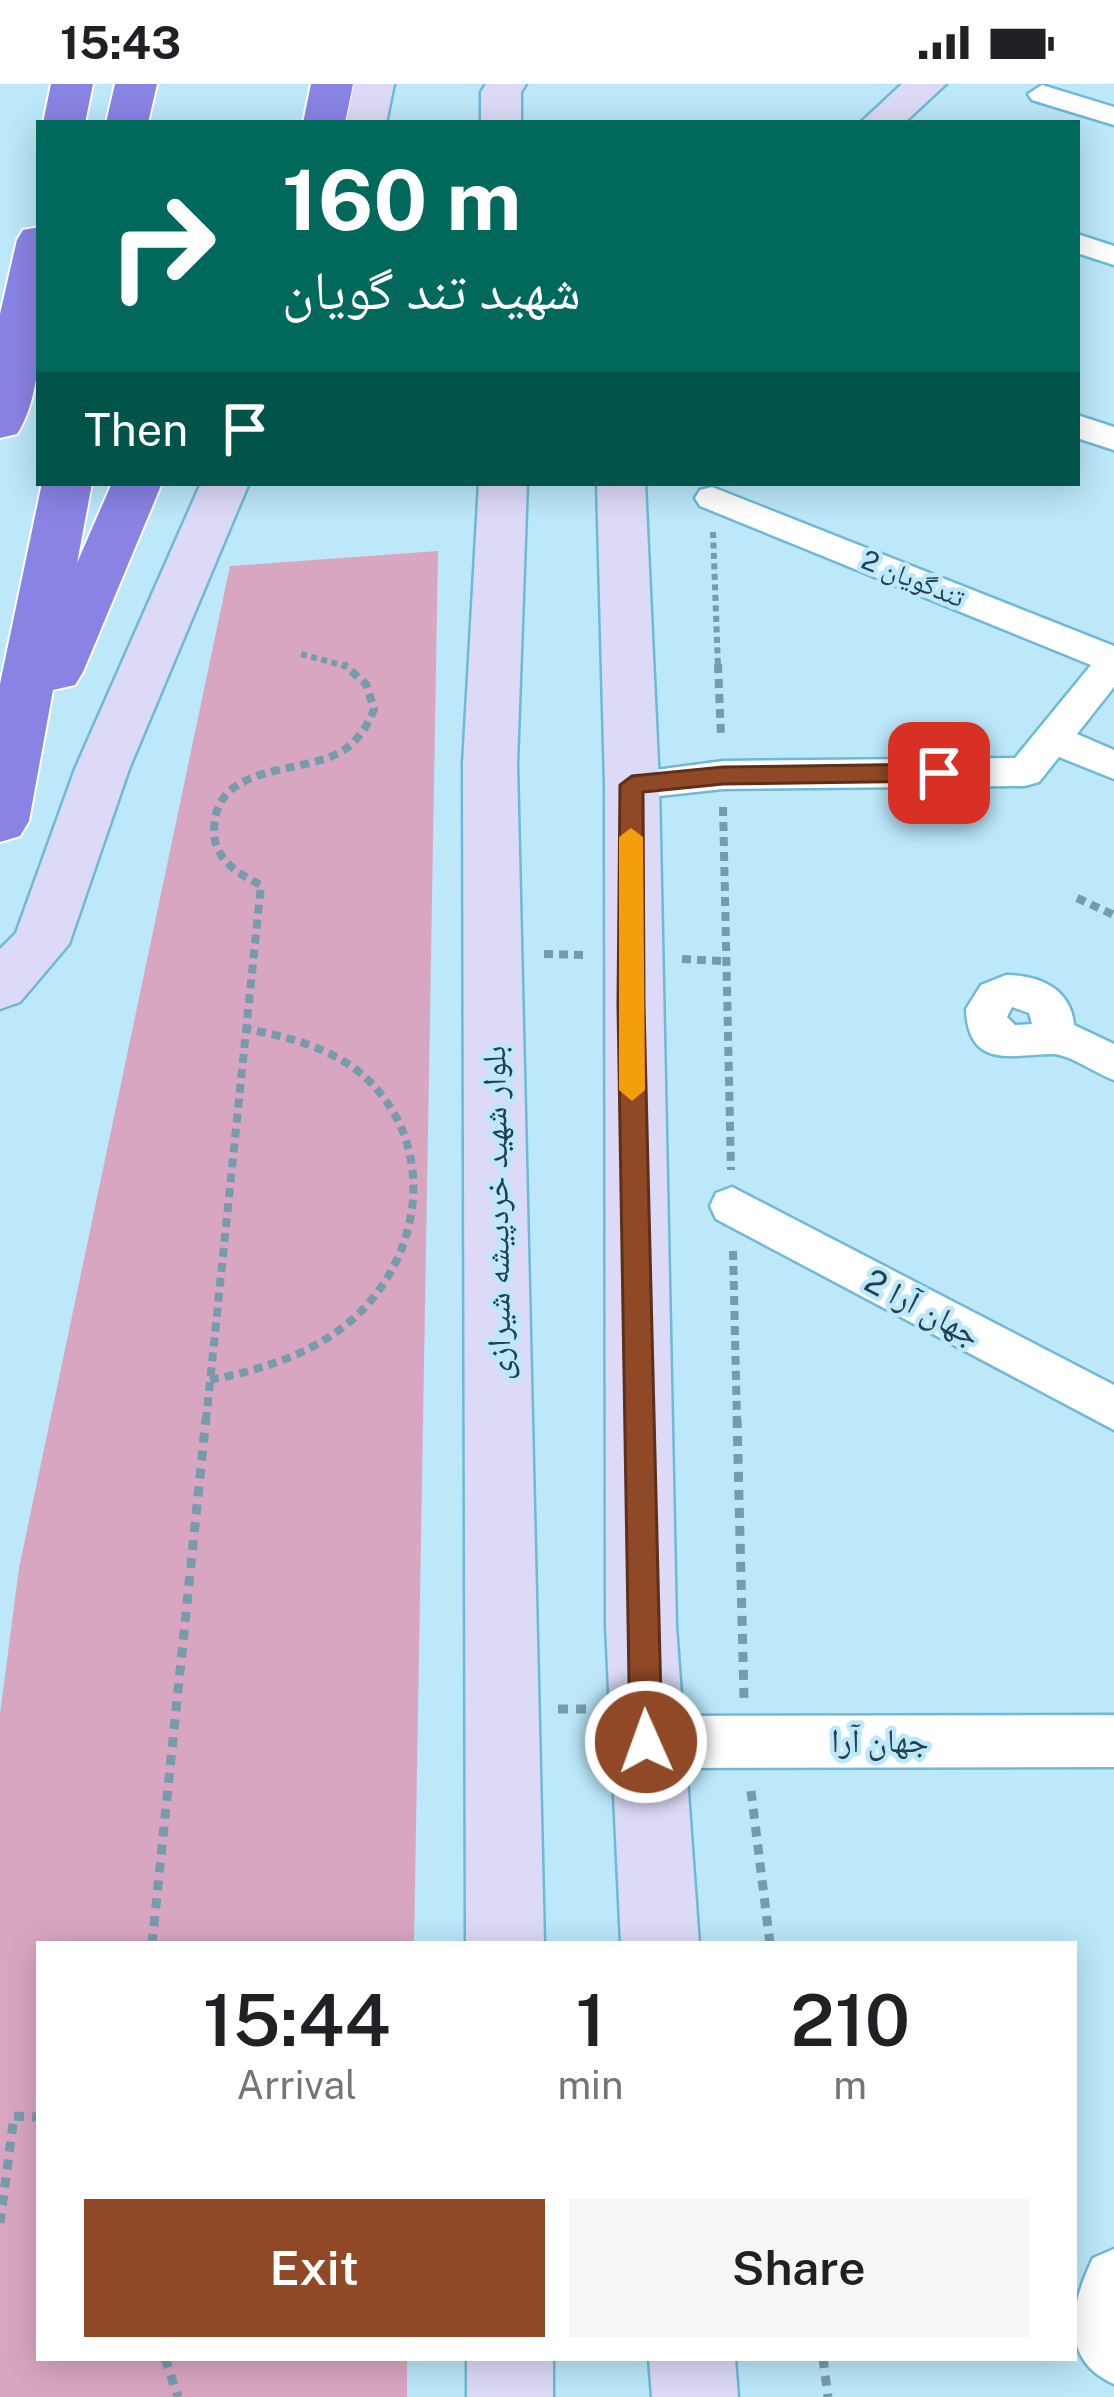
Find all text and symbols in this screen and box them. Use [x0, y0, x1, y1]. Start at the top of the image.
text: 15:43 [60, 16, 181, 69]
text: 160 m [282, 150, 521, 249]
icon: right [84, 168, 240, 324]
text: شهید تند گویان [282, 258, 581, 321]
icon: arrive [212, 396, 278, 462]
text: Then [84, 403, 188, 456]
street label: تندگویان 2 [857, 543, 970, 614]
pin [888, 722, 990, 824]
icon: arrive [906, 740, 972, 806]
street label: بلوار شهید خردپیشه شیرازی [474, 1045, 520, 1381]
street label: جهان آرا 2 [858, 1261, 987, 1355]
position arrow [583, 1679, 709, 1805]
street label: جهان آرا [831, 1721, 929, 1761]
text: 15:44 [203, 1978, 391, 2062]
text: 1 [575, 1978, 606, 2062]
text: 210 [790, 1978, 910, 2062]
text: Arrival [236, 2062, 357, 2108]
text: min [557, 2062, 624, 2108]
text: m [833, 2062, 867, 2108]
button: Exit [84, 2199, 545, 2337]
button: Share [569, 2199, 1029, 2337]

